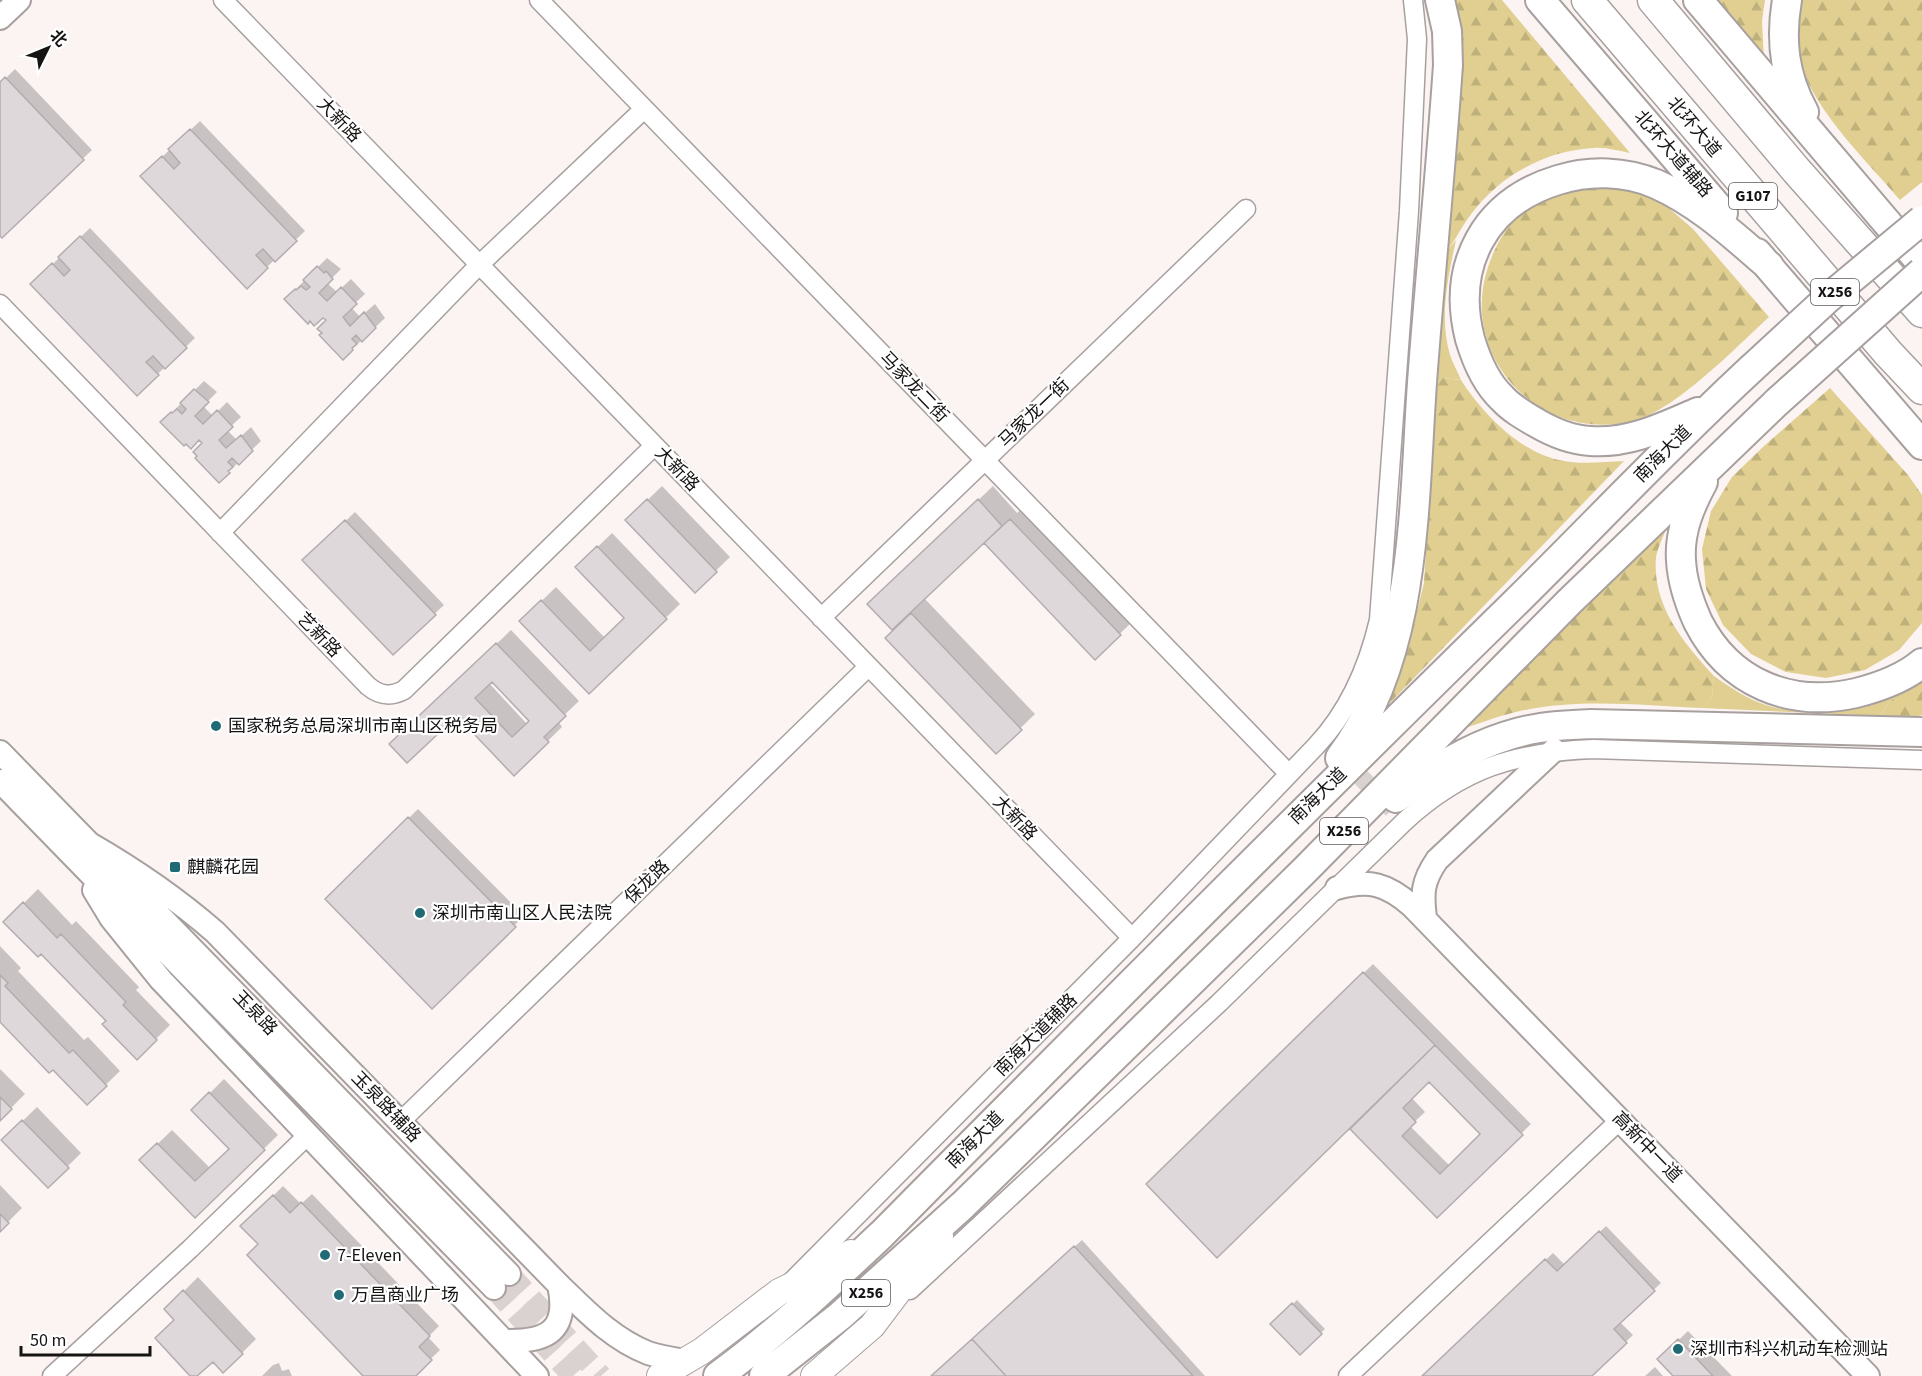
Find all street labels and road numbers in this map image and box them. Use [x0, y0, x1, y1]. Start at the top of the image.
street label: 北环大道 [1661, 91, 1727, 163]
street label: 大新路 [311, 92, 367, 148]
street label: 北环大道辅路 [1628, 105, 1718, 203]
road number: G107 [1729, 183, 1777, 209]
road number: X256 [1811, 279, 1859, 305]
street label: 马家龙二街 [874, 346, 954, 428]
street label: 马家龙一街 [993, 373, 1075, 453]
street label: 南海大道 [1629, 420, 1697, 488]
street label: 大新路 [649, 441, 705, 497]
street label: 艺新路 [291, 607, 347, 663]
street label: 南海大道 [1283, 762, 1353, 830]
street label: 大新路 [987, 790, 1043, 846]
road number: X256 [1320, 818, 1368, 844]
street label: 保龙路 [619, 854, 675, 910]
street label: 玉泉路 [227, 985, 283, 1041]
street label: 南海大道辅路 [989, 988, 1083, 1082]
street label: 玉泉路辅路 [346, 1066, 426, 1148]
street label: 南海大道 [941, 1106, 1009, 1174]
street label: 高新中一道 [1607, 1106, 1687, 1188]
road number: X256 [842, 1280, 890, 1306]

